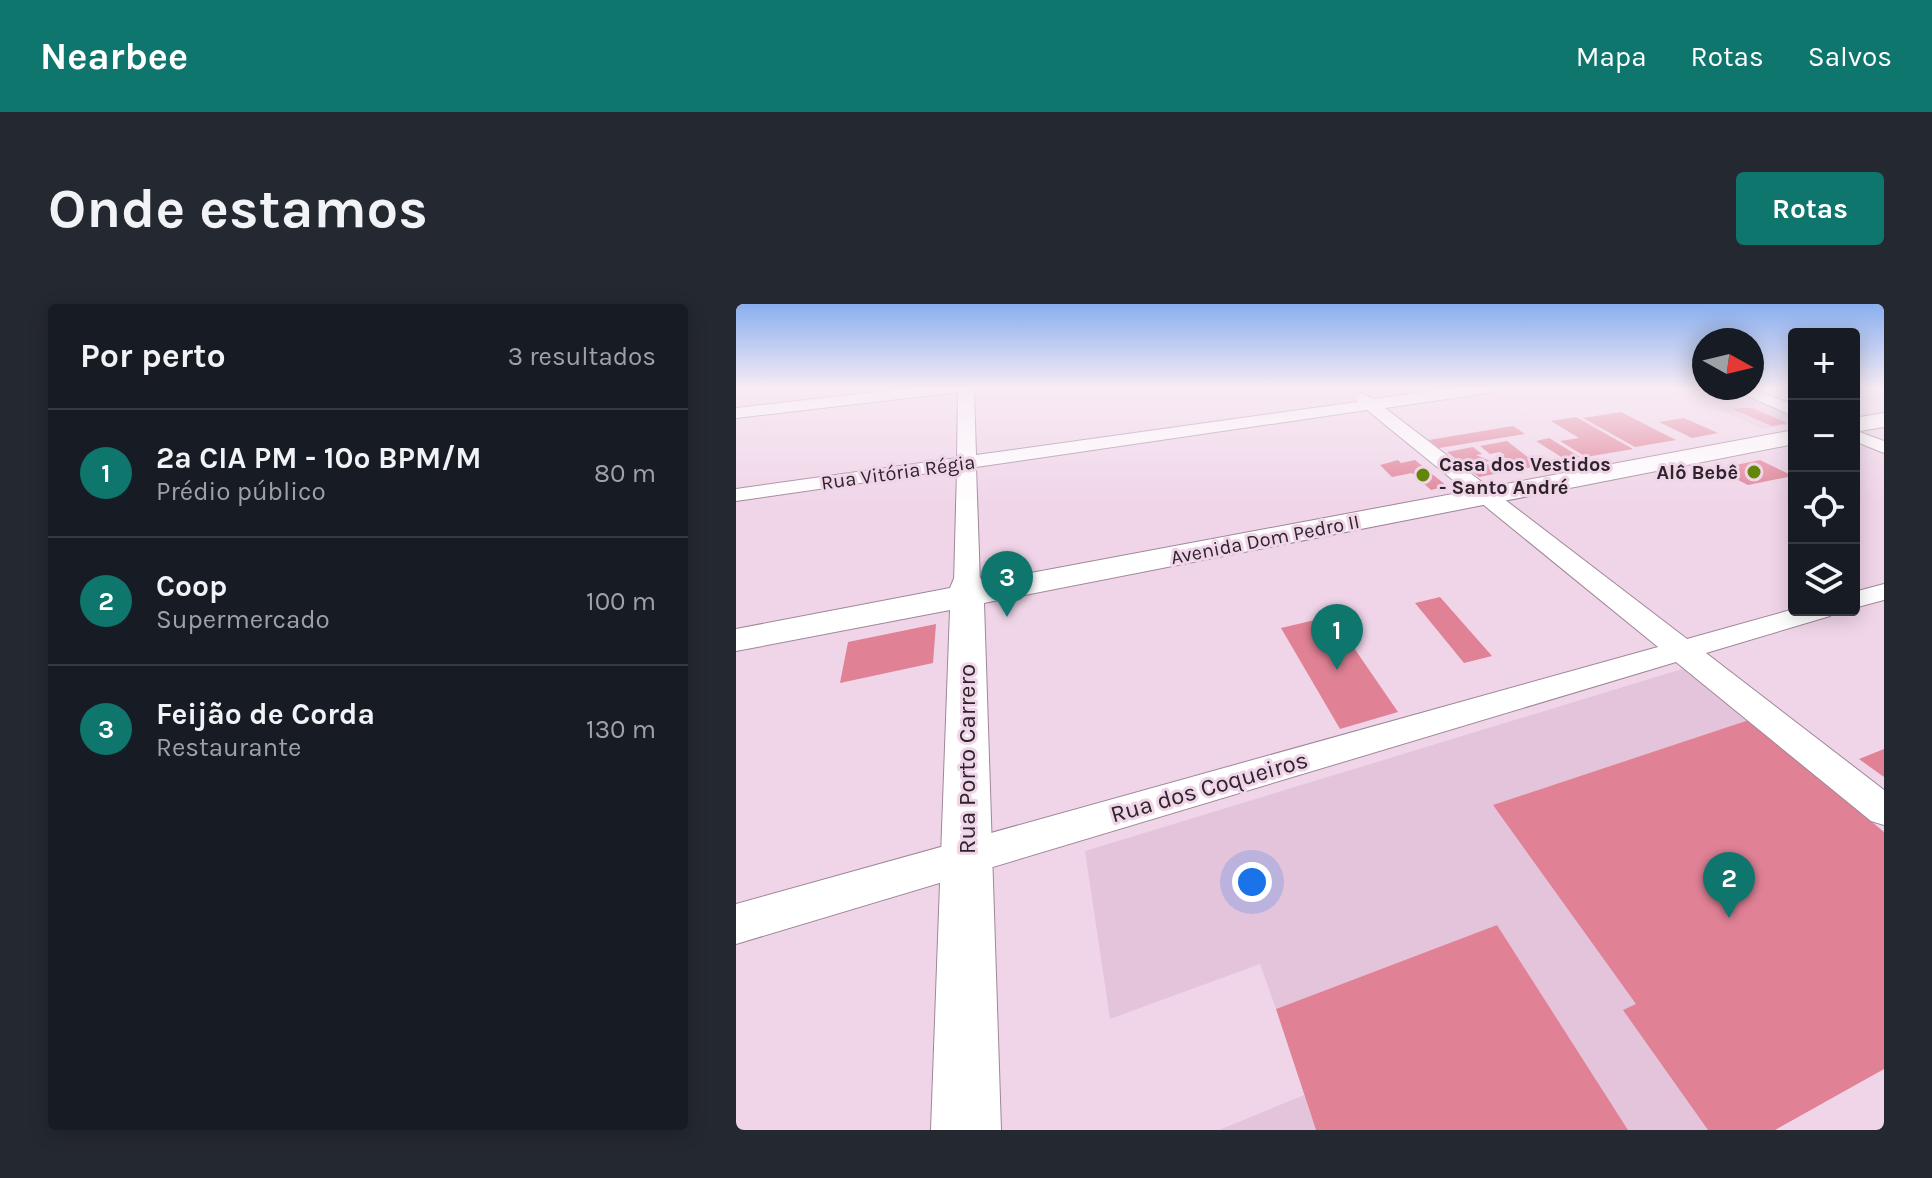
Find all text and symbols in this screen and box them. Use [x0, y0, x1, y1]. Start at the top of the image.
text: Nearbee [40, 34, 188, 79]
text: Mapa [1576, 40, 1647, 73]
text: Rotas [1691, 40, 1764, 73]
text: Salvos [1808, 40, 1892, 73]
button: Rotas [1736, 172, 1884, 245]
text: Onde estamos [48, 176, 428, 241]
north arrow [1692, 328, 1764, 400]
map controls [1788, 328, 1860, 616]
button: + [1788, 328, 1860, 400]
text: Por perto [80, 336, 226, 376]
text: 3 resultados [508, 341, 656, 372]
button: − [1788, 400, 1860, 472]
text: 2ª CIA PM - 10º BPM/M [156, 440, 482, 476]
street label: Rua Vitória Régia [819, 450, 977, 495]
place label: Casa dos Vestidos - Santo André [1439, 453, 1611, 499]
text: 1 [101, 458, 111, 489]
text: 80 m [594, 458, 656, 489]
place label: Alô Bebê [1657, 461, 1738, 484]
marker: Alô Bebê [1745, 463, 1763, 481]
marker: Casa dos Vestidos - Santo André [1414, 466, 1432, 484]
button: locate [1788, 472, 1860, 544]
text: Prédio público [156, 476, 326, 507]
street label: Avenida Dom Pedro II [1169, 510, 1361, 569]
button: layers [1788, 544, 1860, 616]
pin: 3 [981, 551, 1033, 617]
text: Coop [156, 568, 227, 604]
text: 2 [98, 586, 114, 617]
text: 100 m [586, 586, 656, 617]
text: Supermercado [156, 604, 330, 635]
pin: 1 [1311, 604, 1363, 670]
street label: Rua Porto Carrero [953, 664, 981, 854]
text: Feijão de Corda [156, 696, 375, 732]
text: 3 [98, 714, 114, 745]
text: 130 m [586, 714, 656, 745]
text: Restaurante [156, 732, 301, 763]
street label: Rua dos Coqueiros [1107, 745, 1311, 829]
pin: 2 [1703, 852, 1755, 918]
your location [1232, 862, 1272, 902]

